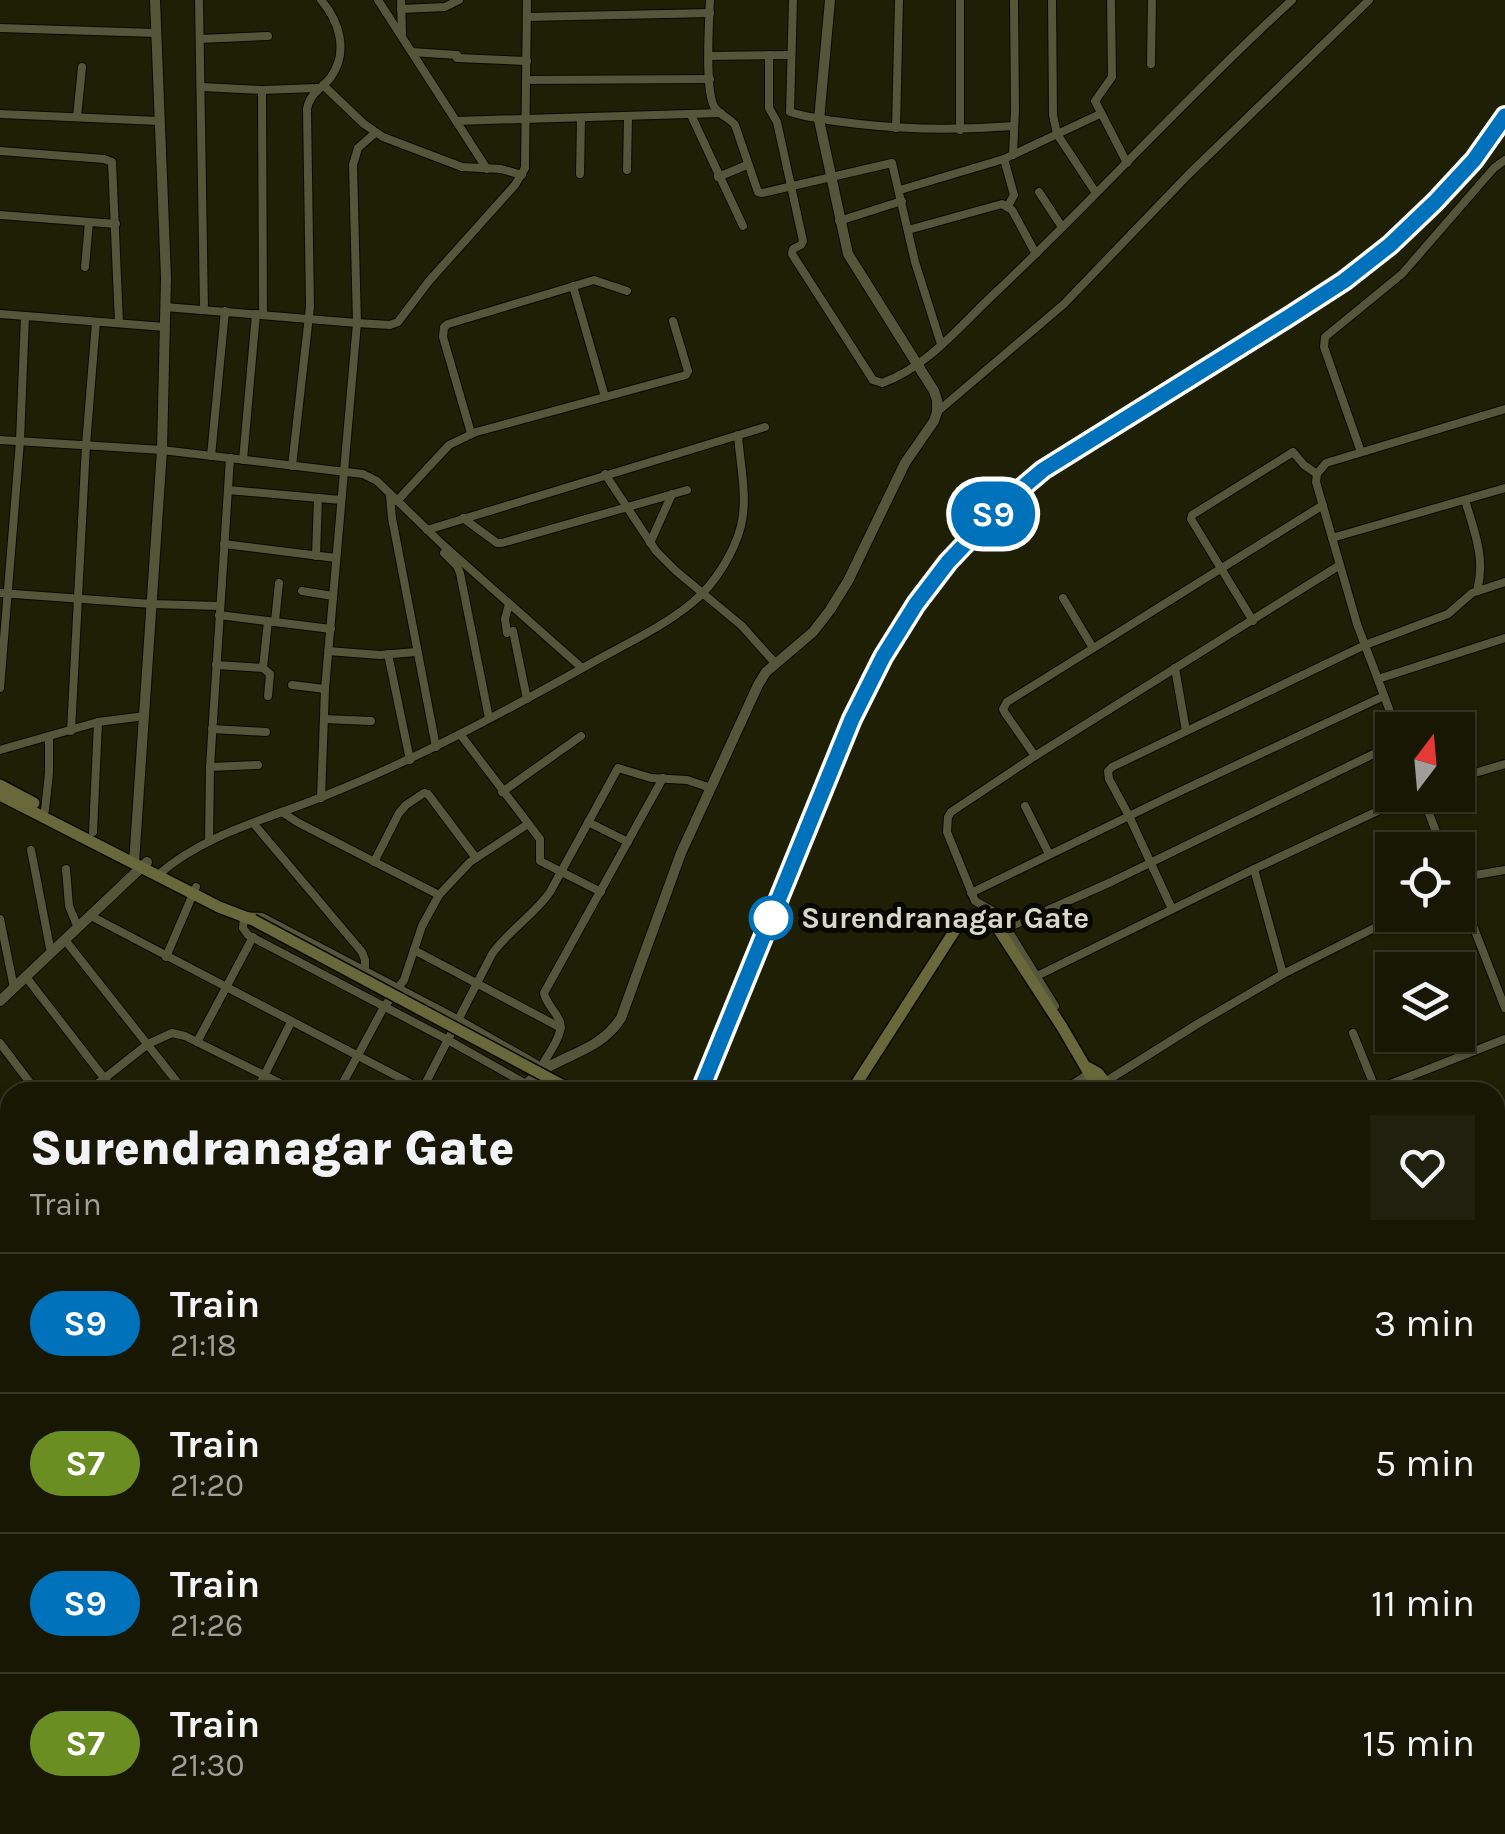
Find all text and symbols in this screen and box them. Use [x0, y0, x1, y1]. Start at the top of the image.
line badge: S9 [948, 482, 1038, 546]
text: S9 [971, 494, 1015, 535]
north arrow [1375, 712, 1475, 812]
map controls [1375, 712, 1475, 1052]
button: locate [1375, 832, 1475, 932]
marker: Surendranagar Gate [750, 897, 792, 939]
place label: Surendranagar Gate [801, 900, 1089, 936]
button: layers [1375, 952, 1475, 1052]
button: heart [1370, 1115, 1475, 1220]
text: Surendranagar Gate [30, 1120, 515, 1176]
text: Train [30, 1186, 102, 1223]
text: Train [170, 1282, 260, 1327]
text: 3 min [1374, 1301, 1475, 1346]
text: S9 [63, 1303, 107, 1344]
text: 21:18 [170, 1327, 237, 1364]
text: Train [170, 1422, 260, 1467]
text: 5 min [1375, 1441, 1475, 1486]
text: S7 [65, 1443, 105, 1484]
text: 21:20 [170, 1467, 244, 1504]
text: Train [170, 1562, 260, 1607]
text: 11 min [1371, 1581, 1475, 1626]
text: S9 [63, 1583, 107, 1624]
text: 21:26 [170, 1607, 243, 1644]
text: Train [170, 1702, 260, 1747]
text: 15 min [1362, 1721, 1475, 1766]
text: S7 [65, 1723, 105, 1764]
text: 21:30 [170, 1747, 244, 1784]

